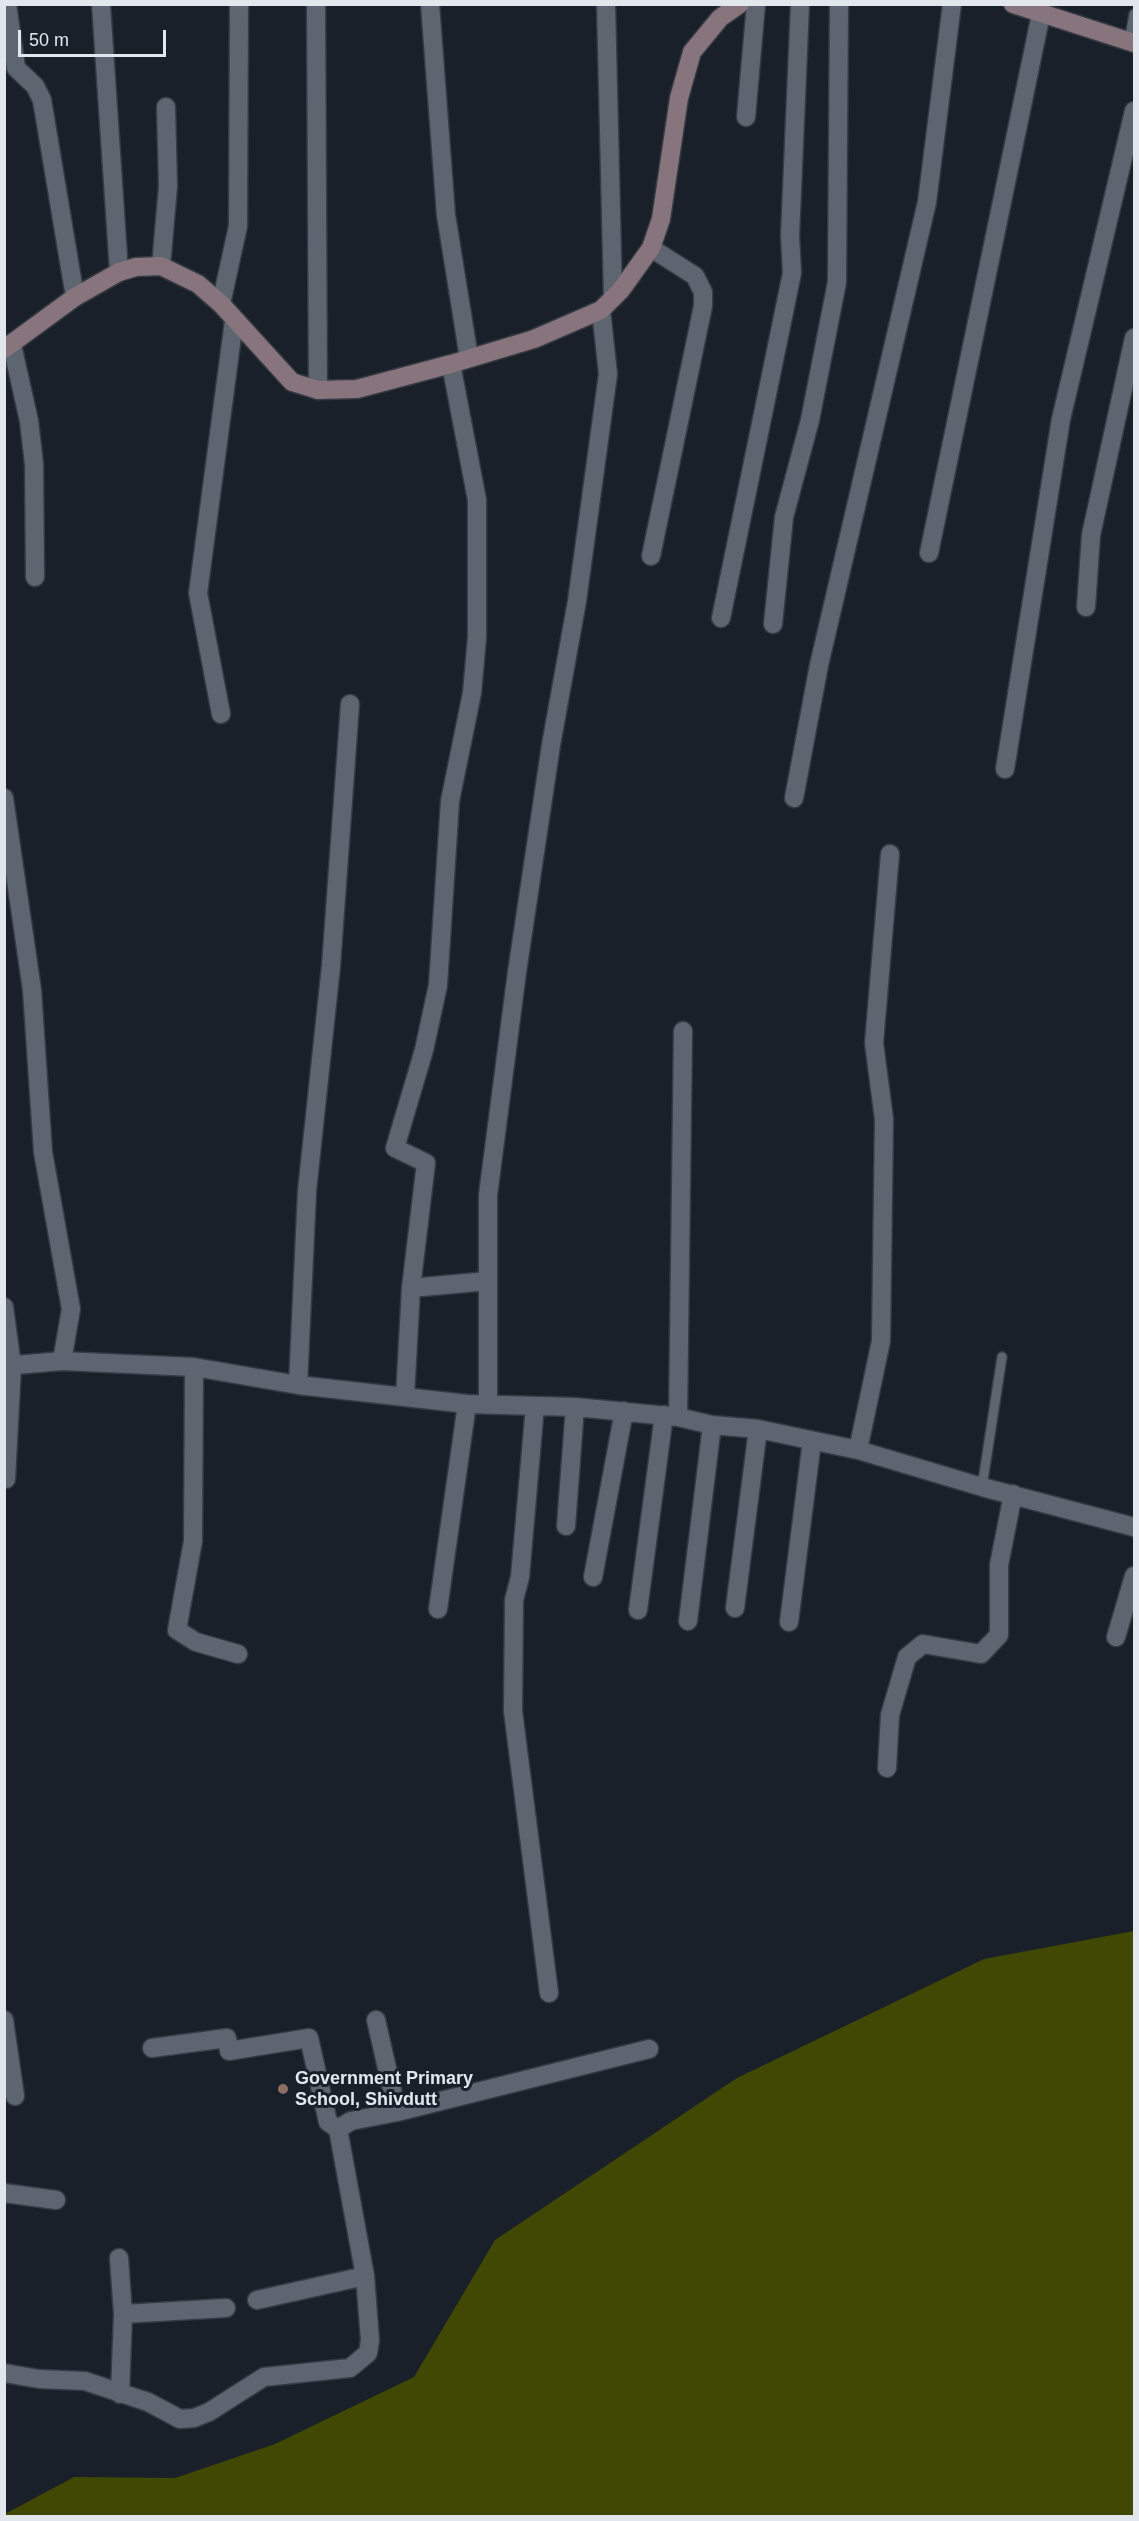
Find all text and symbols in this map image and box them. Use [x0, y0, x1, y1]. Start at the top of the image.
scale bar [21, 18, 170, 56]
text: 50 m [29, 30, 69, 50]
place label: Government Primary School, Shivdutt [295, 2068, 473, 2110]
marker: Government Primary School, Shivdutt [276, 2082, 290, 2096]

